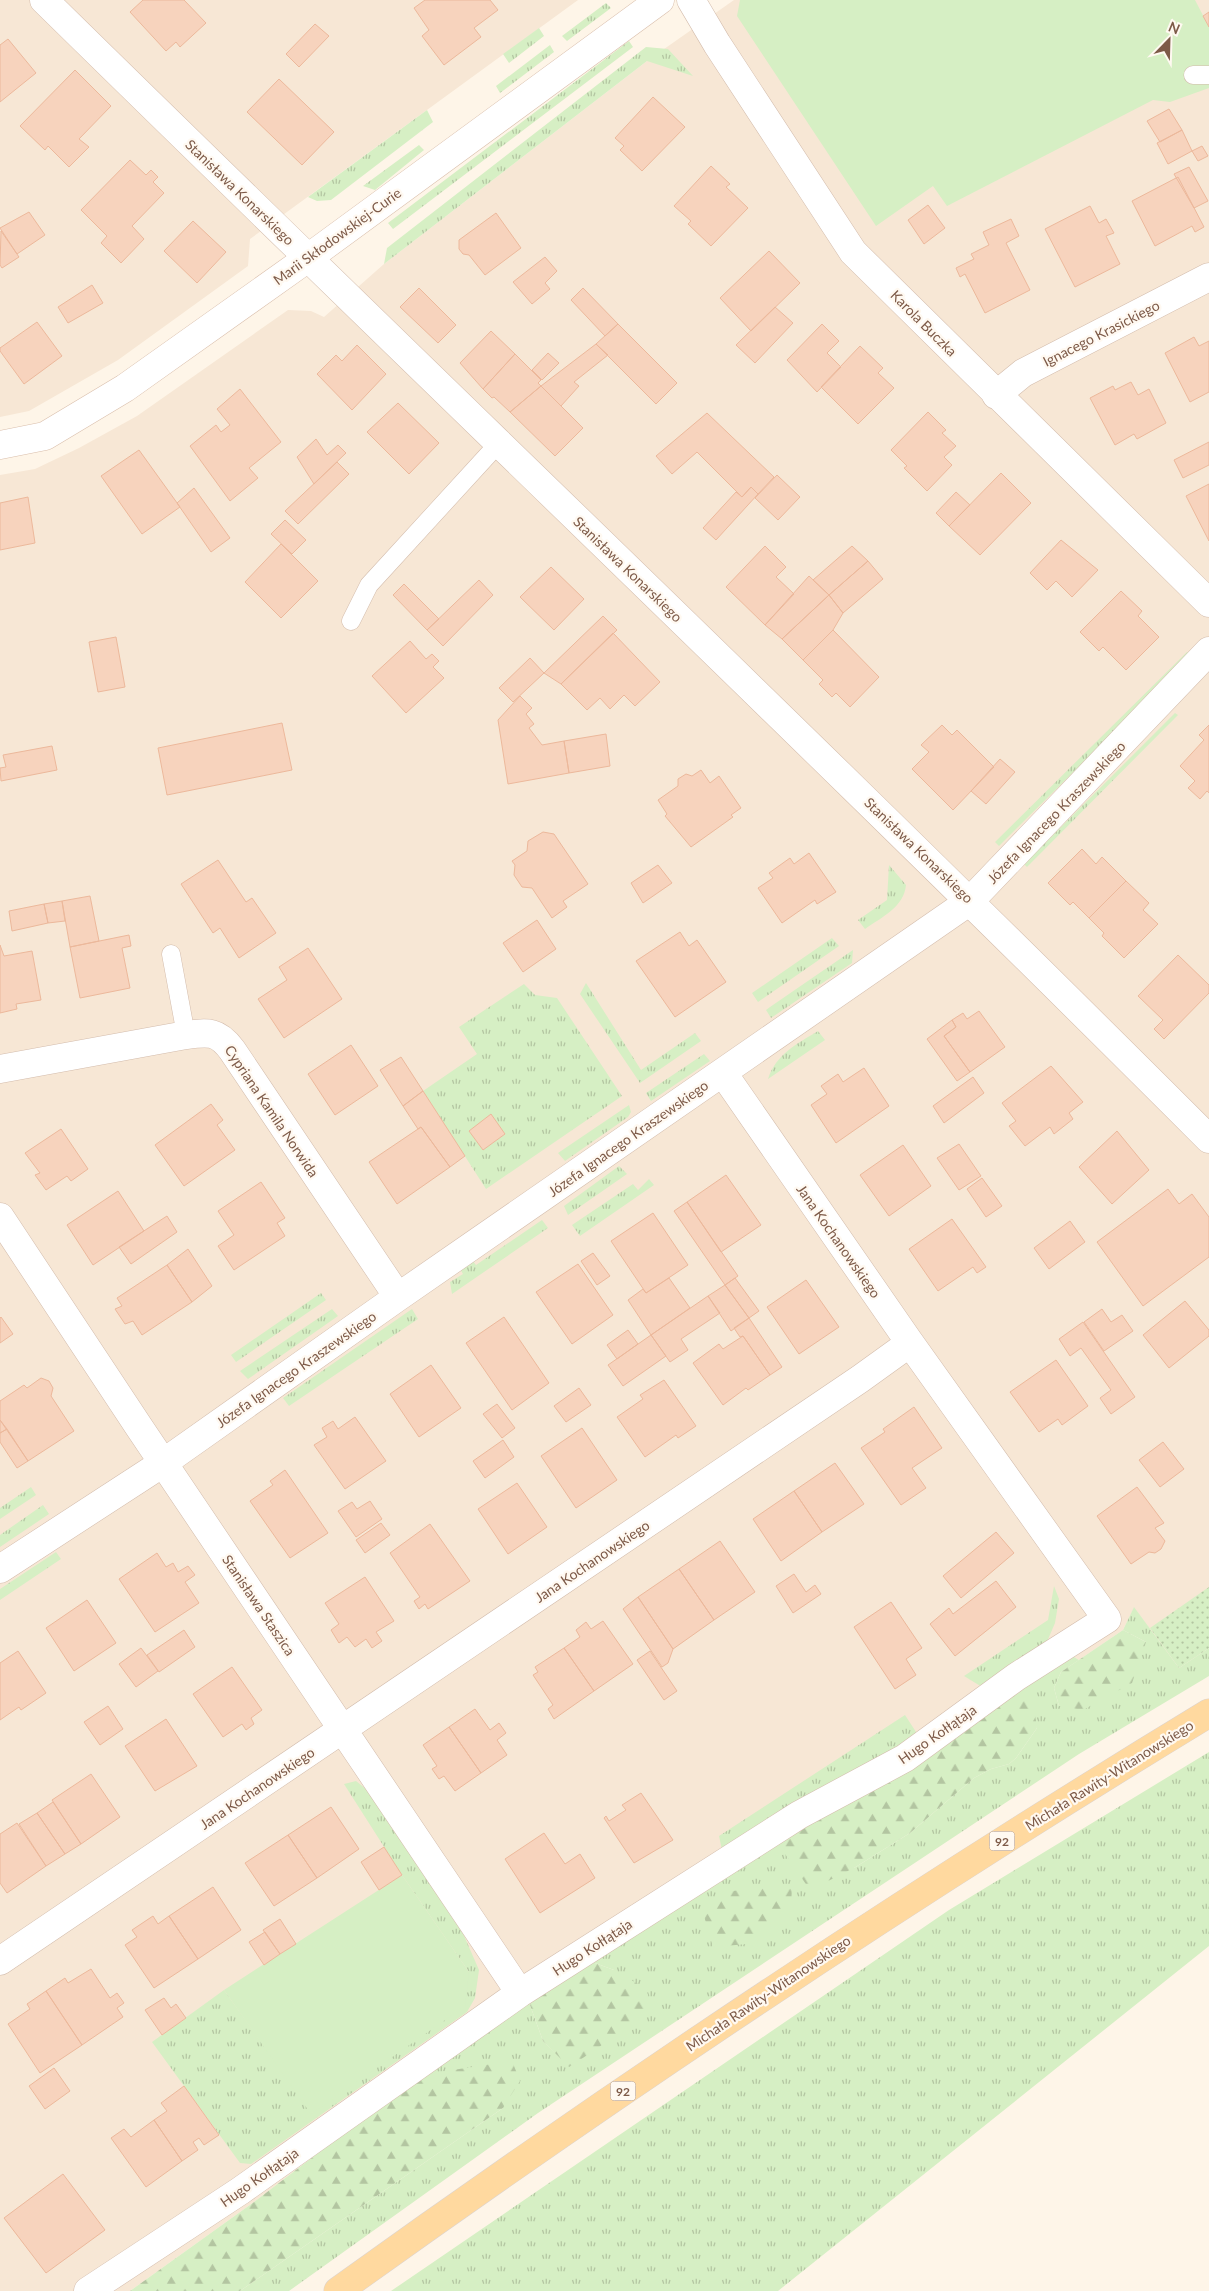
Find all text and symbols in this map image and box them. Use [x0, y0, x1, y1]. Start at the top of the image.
north arrow [1144, 15, 1194, 65]
text: N [1166, 18, 1183, 38]
street label: Stanisława Konarskiego [182, 136, 298, 248]
street label: Marii Skłodowskiej-Curie [270, 184, 404, 288]
street label: Karola Buczka [887, 286, 961, 360]
street label: Ignacego Krasickiego [1040, 296, 1162, 370]
street label: Stanisława Konarskiego [570, 513, 686, 625]
street label: Józefa Ignacego Kraszewskiego [983, 737, 1129, 887]
street label: Stanisława Konarskiego [861, 794, 977, 906]
street label: Cypriana Kamila Norwida [221, 1042, 323, 1180]
street label: Józefa Ignacego Kraszewskiego [545, 1076, 711, 1200]
street label: Jana Kochanowskiego [793, 1181, 885, 1301]
street label: Józefa Ignacego Kraszewskiego [213, 1307, 379, 1431]
street label: Jana Kochanowskiego [531, 1516, 653, 1606]
street label: Stanisława Staszica [219, 1551, 299, 1659]
street label: Hugo Kołłątaja [895, 1701, 979, 1767]
street label: Michała Rawity-Witanowskiego [1022, 1716, 1196, 1834]
street label: Jana Kochanowskiego [196, 1743, 318, 1833]
road number: 92 [990, 1832, 1014, 1850]
street label: Hugo Kołłątaja [549, 1915, 635, 1979]
street label: Michała Rawity-Witanowskiego [682, 1931, 854, 2055]
road number: 92 [610, 2082, 636, 2100]
street label: Hugo Kołłątaja [217, 2144, 301, 2210]

